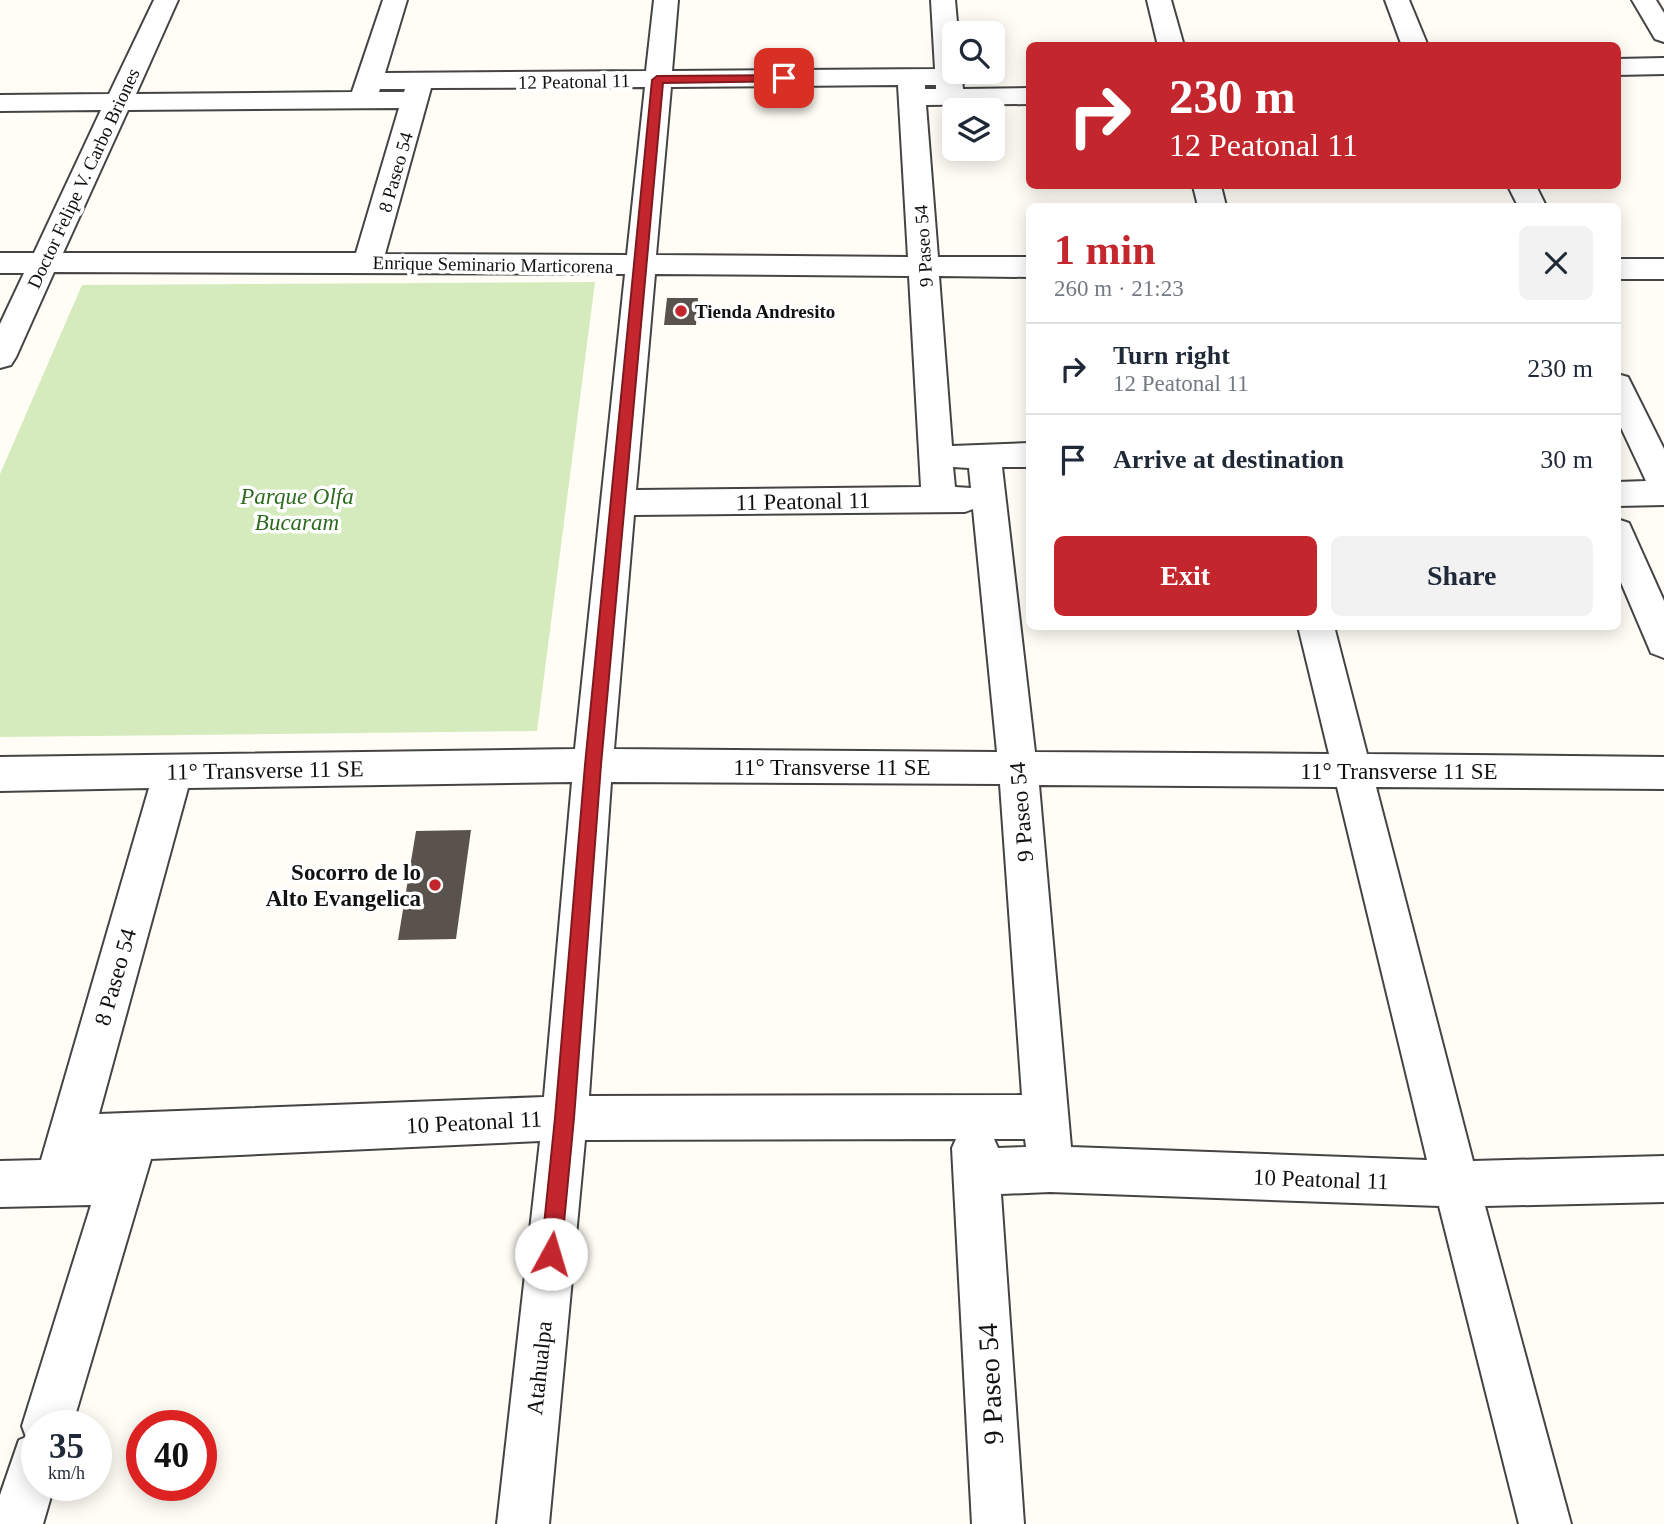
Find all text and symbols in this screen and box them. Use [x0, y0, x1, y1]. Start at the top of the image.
map controls [942, 21, 1005, 161]
button: search [942, 21, 1005, 84]
pin [754, 48, 814, 108]
icon: arrive [765, 59, 803, 97]
street label: Doctor Felipe V. Carbo Briones [23, 65, 144, 292]
text: 230 m [1169, 69, 1296, 124]
street label: 12 Peatonal 11 [518, 70, 630, 93]
icon: right [1054, 70, 1145, 161]
button: layers [942, 98, 1005, 161]
text: 12 Peatonal 11 [1169, 127, 1358, 163]
street label: 8 Paseo 54 [374, 129, 417, 215]
street label: 9 Paseo 54 [910, 204, 937, 288]
button: close [1519, 226, 1593, 300]
text: 1 min [1054, 227, 1156, 273]
street label: Enrique Seminario Marticorena [373, 252, 614, 277]
text: 260 m · 21:23 [1054, 276, 1184, 301]
place label: Tienda Andresito [695, 301, 835, 322]
marker: Tienda Andresito [673, 303, 689, 319]
text: Turn right [1113, 341, 1230, 370]
icon: right [1054, 350, 1092, 388]
text: 230 m [1527, 354, 1593, 383]
text: 12 Peatonal 11 [1113, 371, 1249, 396]
icon: arrive [1054, 441, 1092, 479]
text: Arrive at destination [1113, 445, 1344, 474]
text: 30 m [1540, 445, 1593, 474]
park label: Parque Olfa Bucaram [239, 484, 354, 535]
street label: 11 Peatonal 11 [735, 488, 871, 515]
button: Exit [1054, 536, 1317, 616]
button: Share [1331, 536, 1593, 616]
street label: 11° Transverse 11 SE [733, 755, 931, 780]
street label: 11° Transverse 11 SE [166, 756, 364, 785]
street label: 11° Transverse 11 SE [1300, 759, 1498, 784]
street label: 9 Paseo 54 [1005, 761, 1038, 863]
place label: Socorro de lo Alto Evangelica [266, 860, 421, 911]
marker: Socorro de lo Alto Evangelica [427, 877, 443, 893]
street label: 8 Paseo 54 [90, 925, 141, 1028]
street label: 10 Peatonal 11 [406, 1106, 543, 1139]
street label: 10 Peatonal 11 [1253, 1165, 1389, 1194]
position arrow [514, 1217, 588, 1291]
street label: Atahualpa [522, 1320, 557, 1416]
street label: 9 Paseo 54 [972, 1323, 1009, 1445]
speed limit sign: 40 [126, 1410, 217, 1501]
text: 35 [49, 1427, 84, 1466]
text: km/h [48, 1463, 85, 1483]

